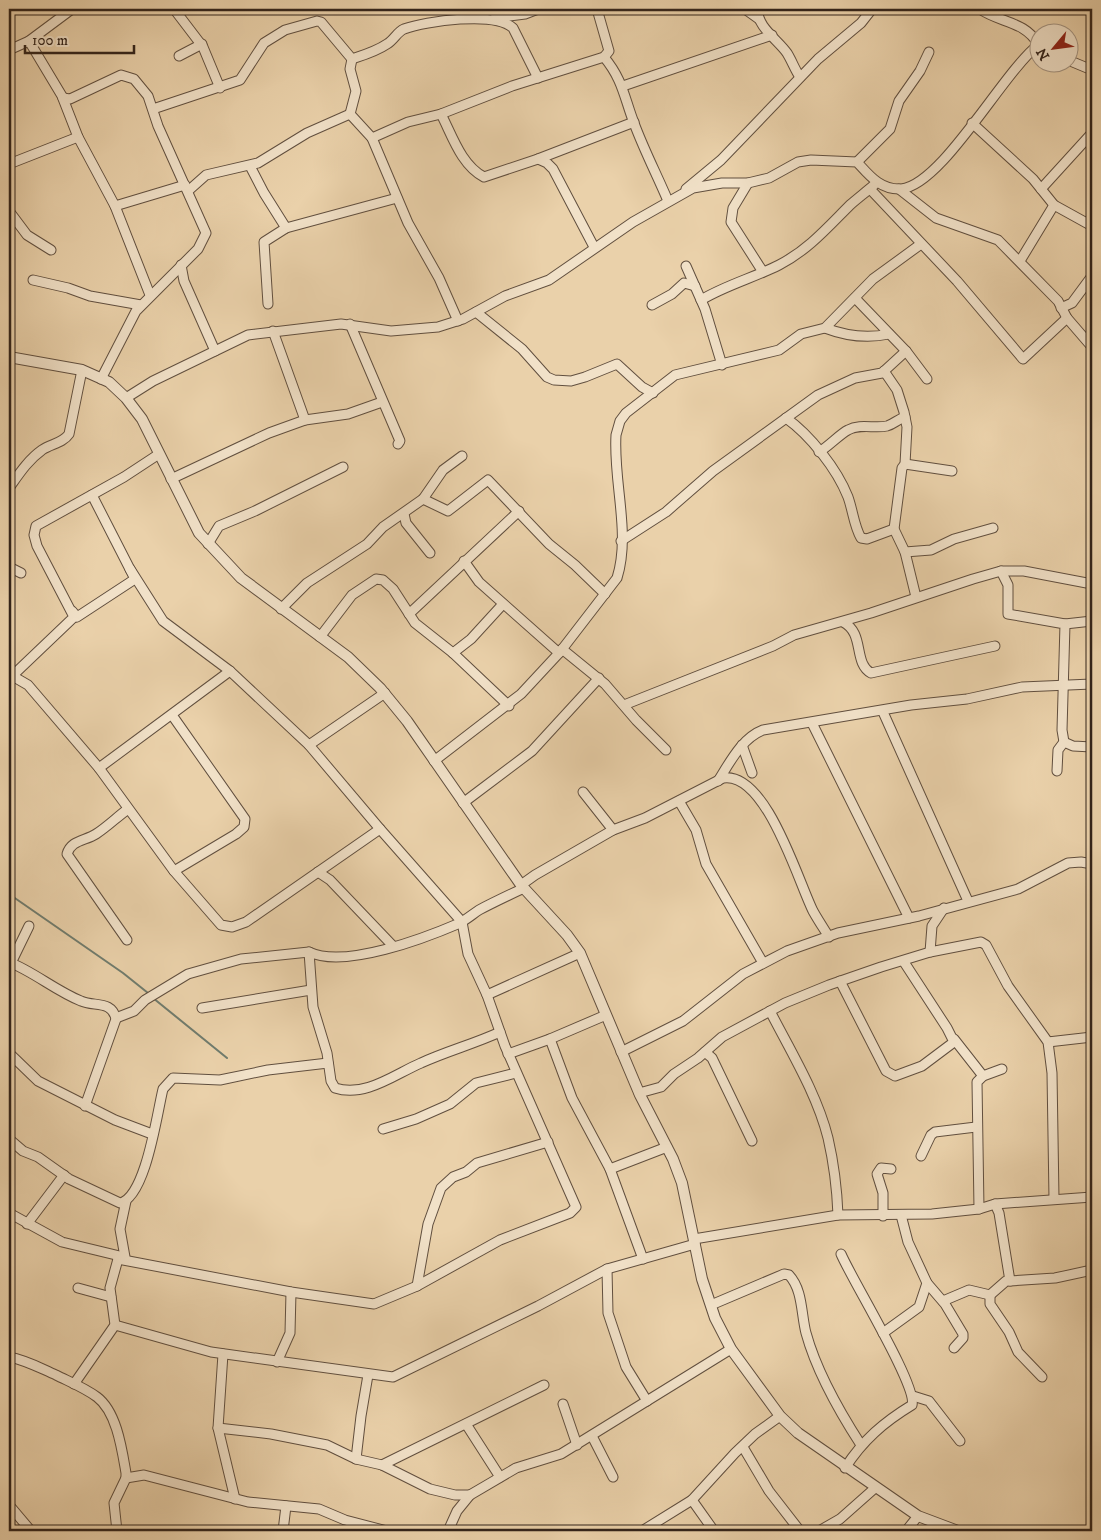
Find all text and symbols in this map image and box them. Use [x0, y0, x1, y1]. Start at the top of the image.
scale bar [25, 22, 134, 54]
north arrow [1028, 22, 1078, 72]
text: 100 m [32, 31, 68, 50]
text: N [1033, 44, 1054, 63]

